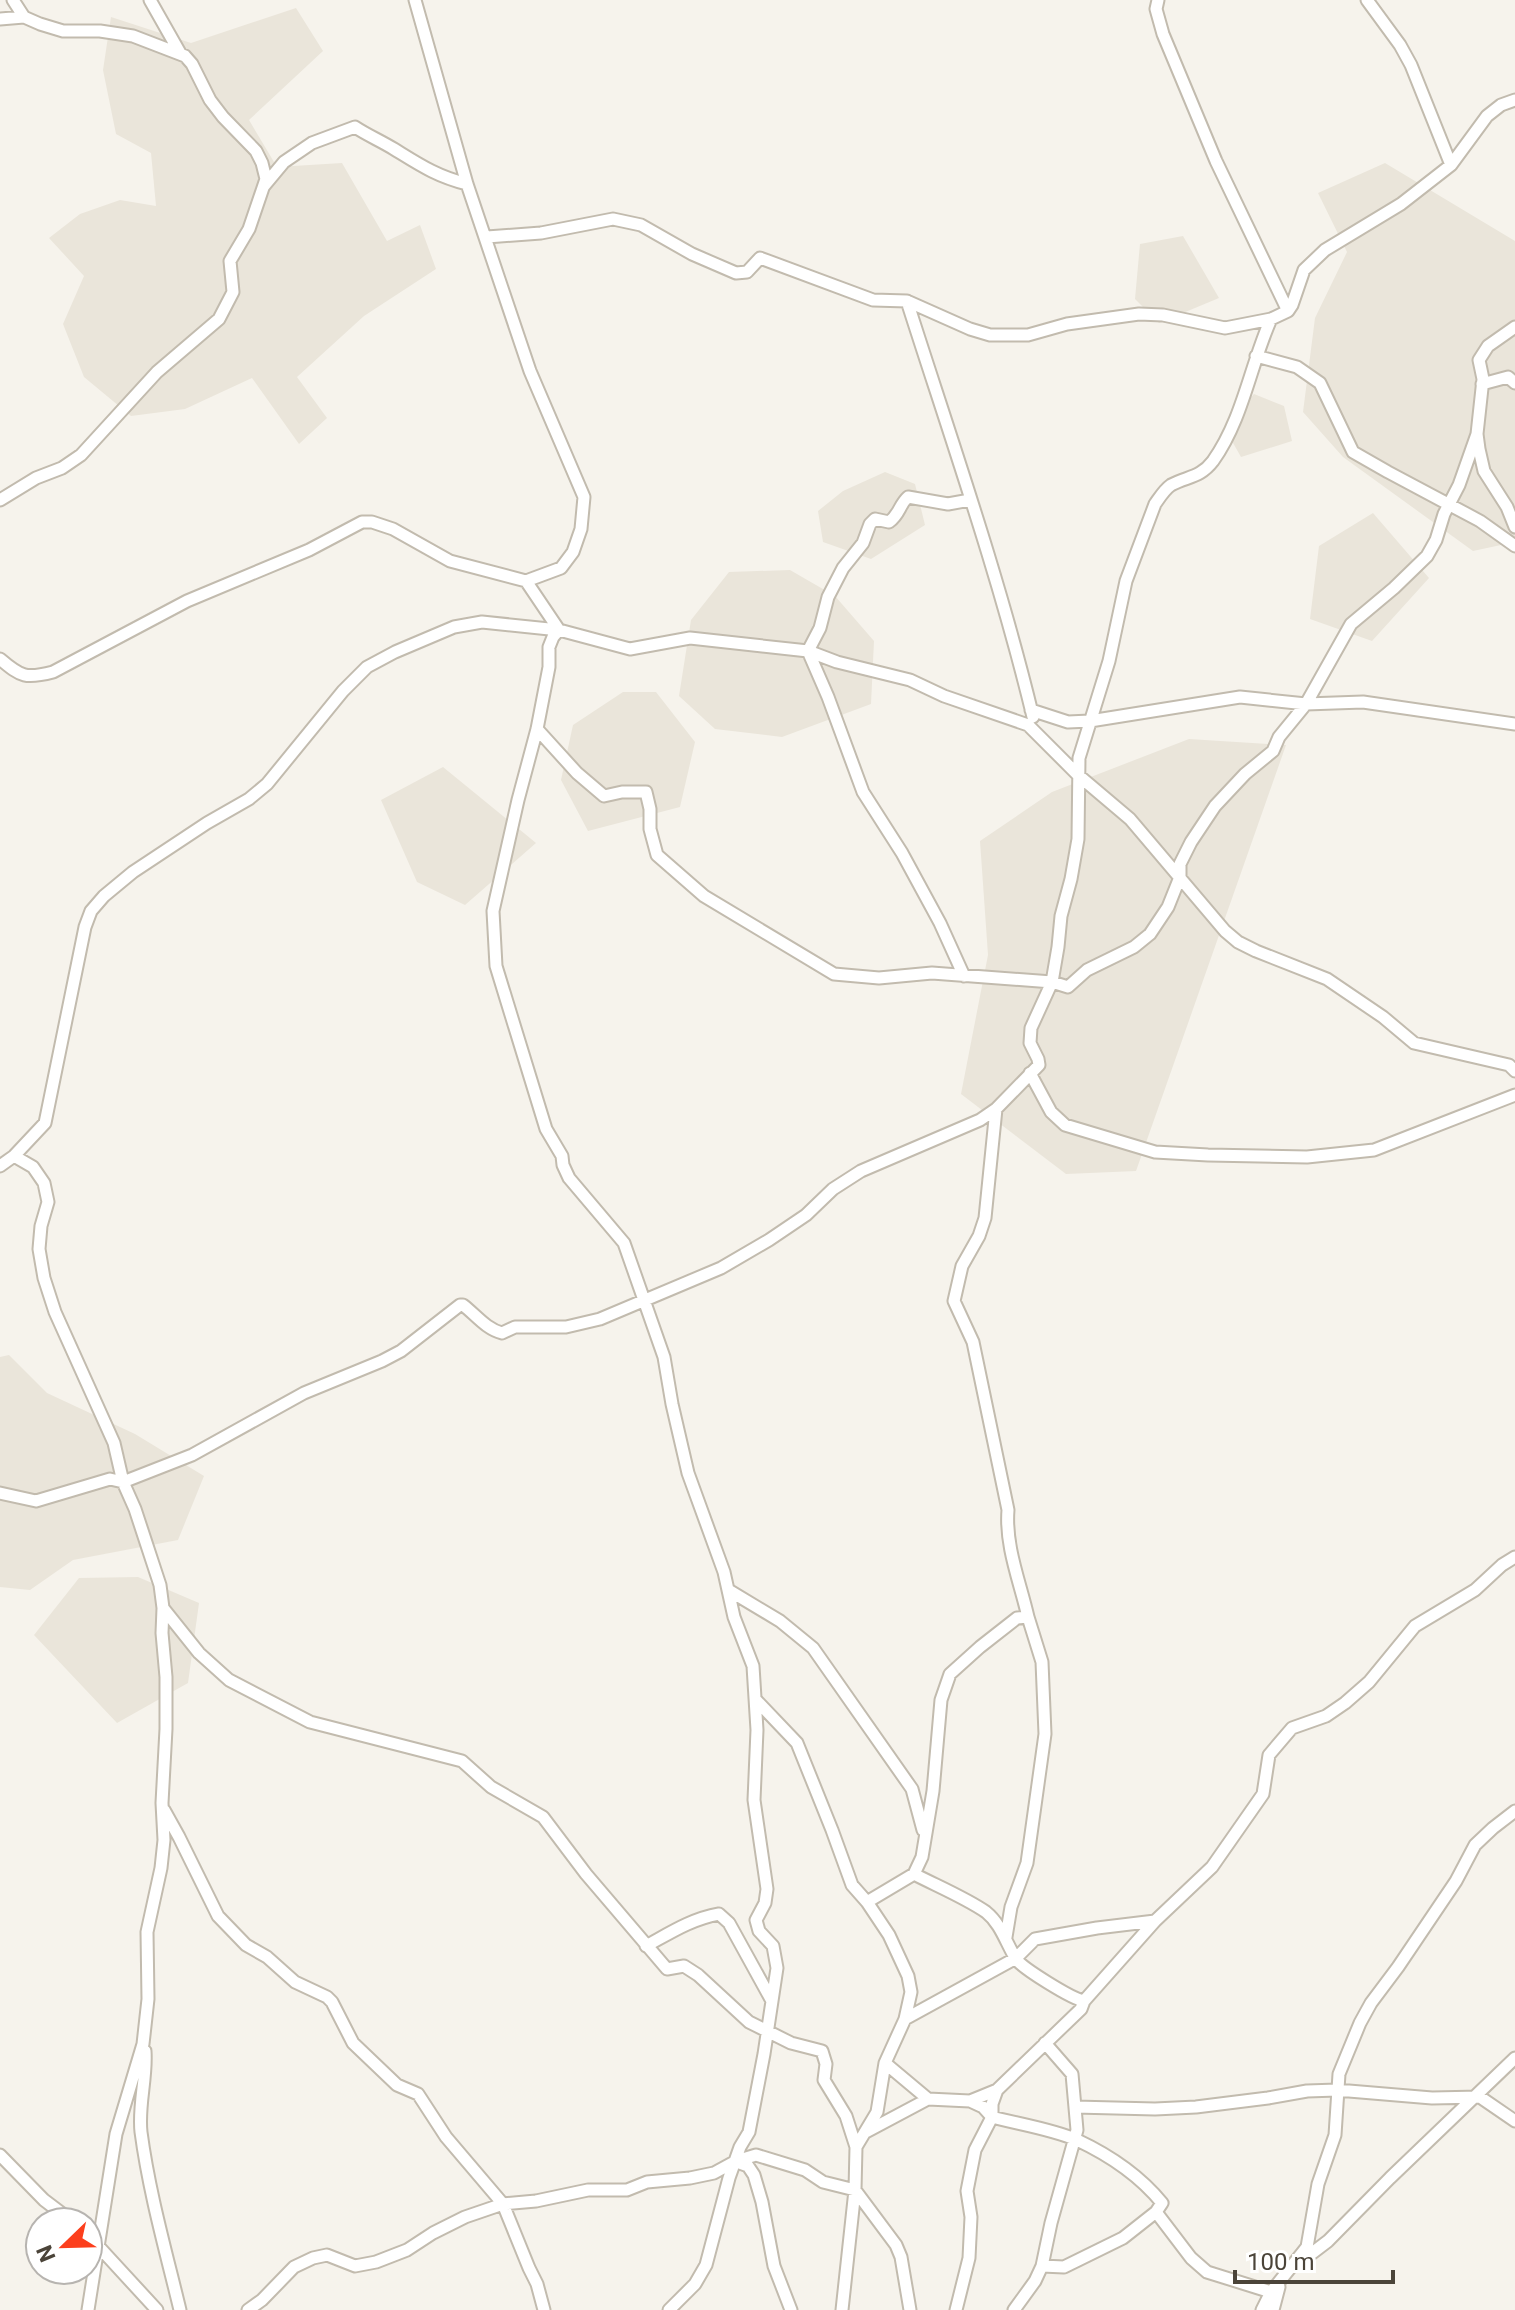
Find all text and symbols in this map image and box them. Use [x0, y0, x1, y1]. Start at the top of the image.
north arrow [24, 2206, 104, 2286]
scale bar [1235, 2234, 1393, 2284]
text: N [32, 2242, 61, 2266]
text: 100 m [1247, 2248, 1314, 2276]

